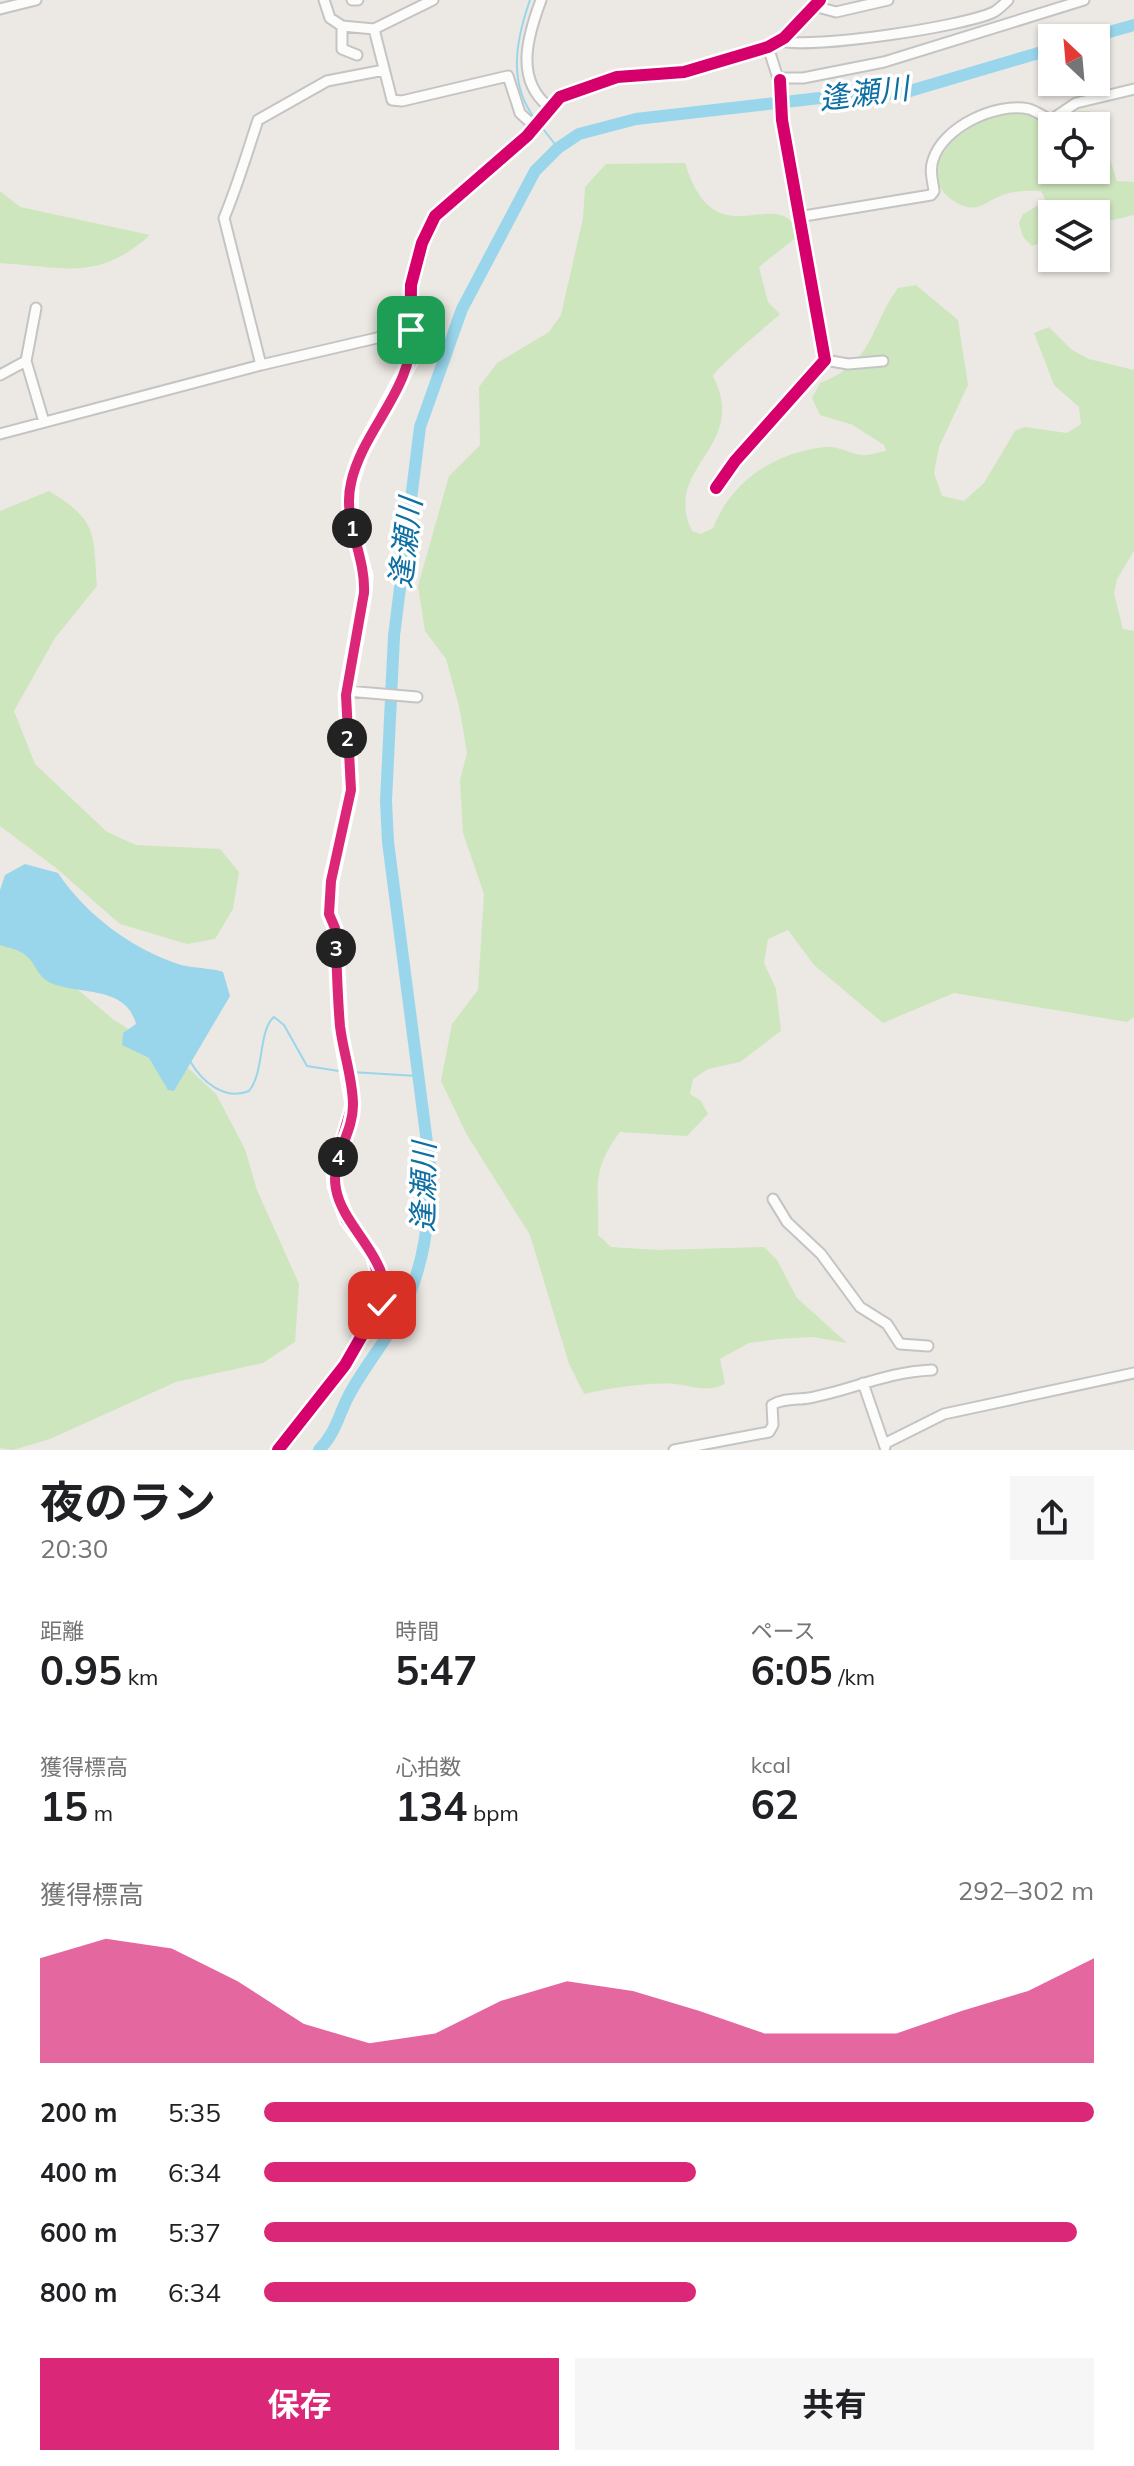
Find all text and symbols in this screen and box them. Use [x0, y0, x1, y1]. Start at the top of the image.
north arrow [1038, 24, 1110, 96]
map controls [1038, 24, 1110, 272]
water label: 逢瀬川 [817, 68, 914, 117]
button: locate [1038, 112, 1110, 184]
button: layers [1038, 200, 1110, 272]
pin [377, 296, 445, 364]
icon: arrive [389, 308, 433, 352]
water label: 逢瀬川 [381, 493, 430, 590]
pin: 1 [332, 508, 372, 548]
text: 1 [345, 514, 359, 542]
pin: 2 [327, 718, 367, 758]
text: 2 [340, 724, 354, 752]
pin: 3 [316, 928, 356, 968]
text: 3 [329, 934, 343, 962]
pin: 4 [318, 1137, 358, 1177]
water label: 逢瀬川 [403, 1139, 443, 1232]
text: 4 [331, 1143, 345, 1171]
pin [348, 1271, 416, 1339]
icon: check [360, 1283, 404, 1327]
text: 夜のラン [40, 1474, 216, 1529]
button: share [1010, 1476, 1094, 1560]
text: 20:30 [40, 1532, 108, 1565]
text: 距離 [40, 1617, 84, 1645]
text: 時間 [395, 1617, 439, 1645]
text: ペース [751, 1617, 816, 1645]
text: 0.95 [40, 1645, 122, 1695]
text: 5:47 [395, 1645, 477, 1695]
text: 6:05 [751, 1645, 833, 1695]
text: km [122, 1663, 158, 1691]
text: /km [833, 1663, 875, 1691]
text: kcal [751, 1751, 791, 1779]
text: 獲得標高 [40, 1753, 128, 1781]
text: 心拍数 [395, 1753, 461, 1781]
text: 62 [751, 1779, 799, 1829]
text: 15 [40, 1781, 88, 1831]
text: 134 [395, 1781, 467, 1831]
text: m [88, 1799, 113, 1827]
text: bpm [467, 1799, 519, 1827]
text: 292–302 m [958, 1874, 1094, 1907]
text: 獲得標高 [40, 1878, 144, 1911]
text: 200 m [40, 2096, 117, 2129]
text: 5:35 [168, 2096, 221, 2129]
text: 400 m [40, 2156, 117, 2189]
text: 6:34 [168, 2156, 221, 2189]
text: 600 m [40, 2216, 117, 2249]
text: 5:37 [168, 2216, 221, 2249]
text: 800 m [40, 2276, 117, 2309]
text: 6:34 [168, 2276, 221, 2309]
button: 保存 [40, 2358, 559, 2450]
button: 共有 [575, 2358, 1094, 2450]

